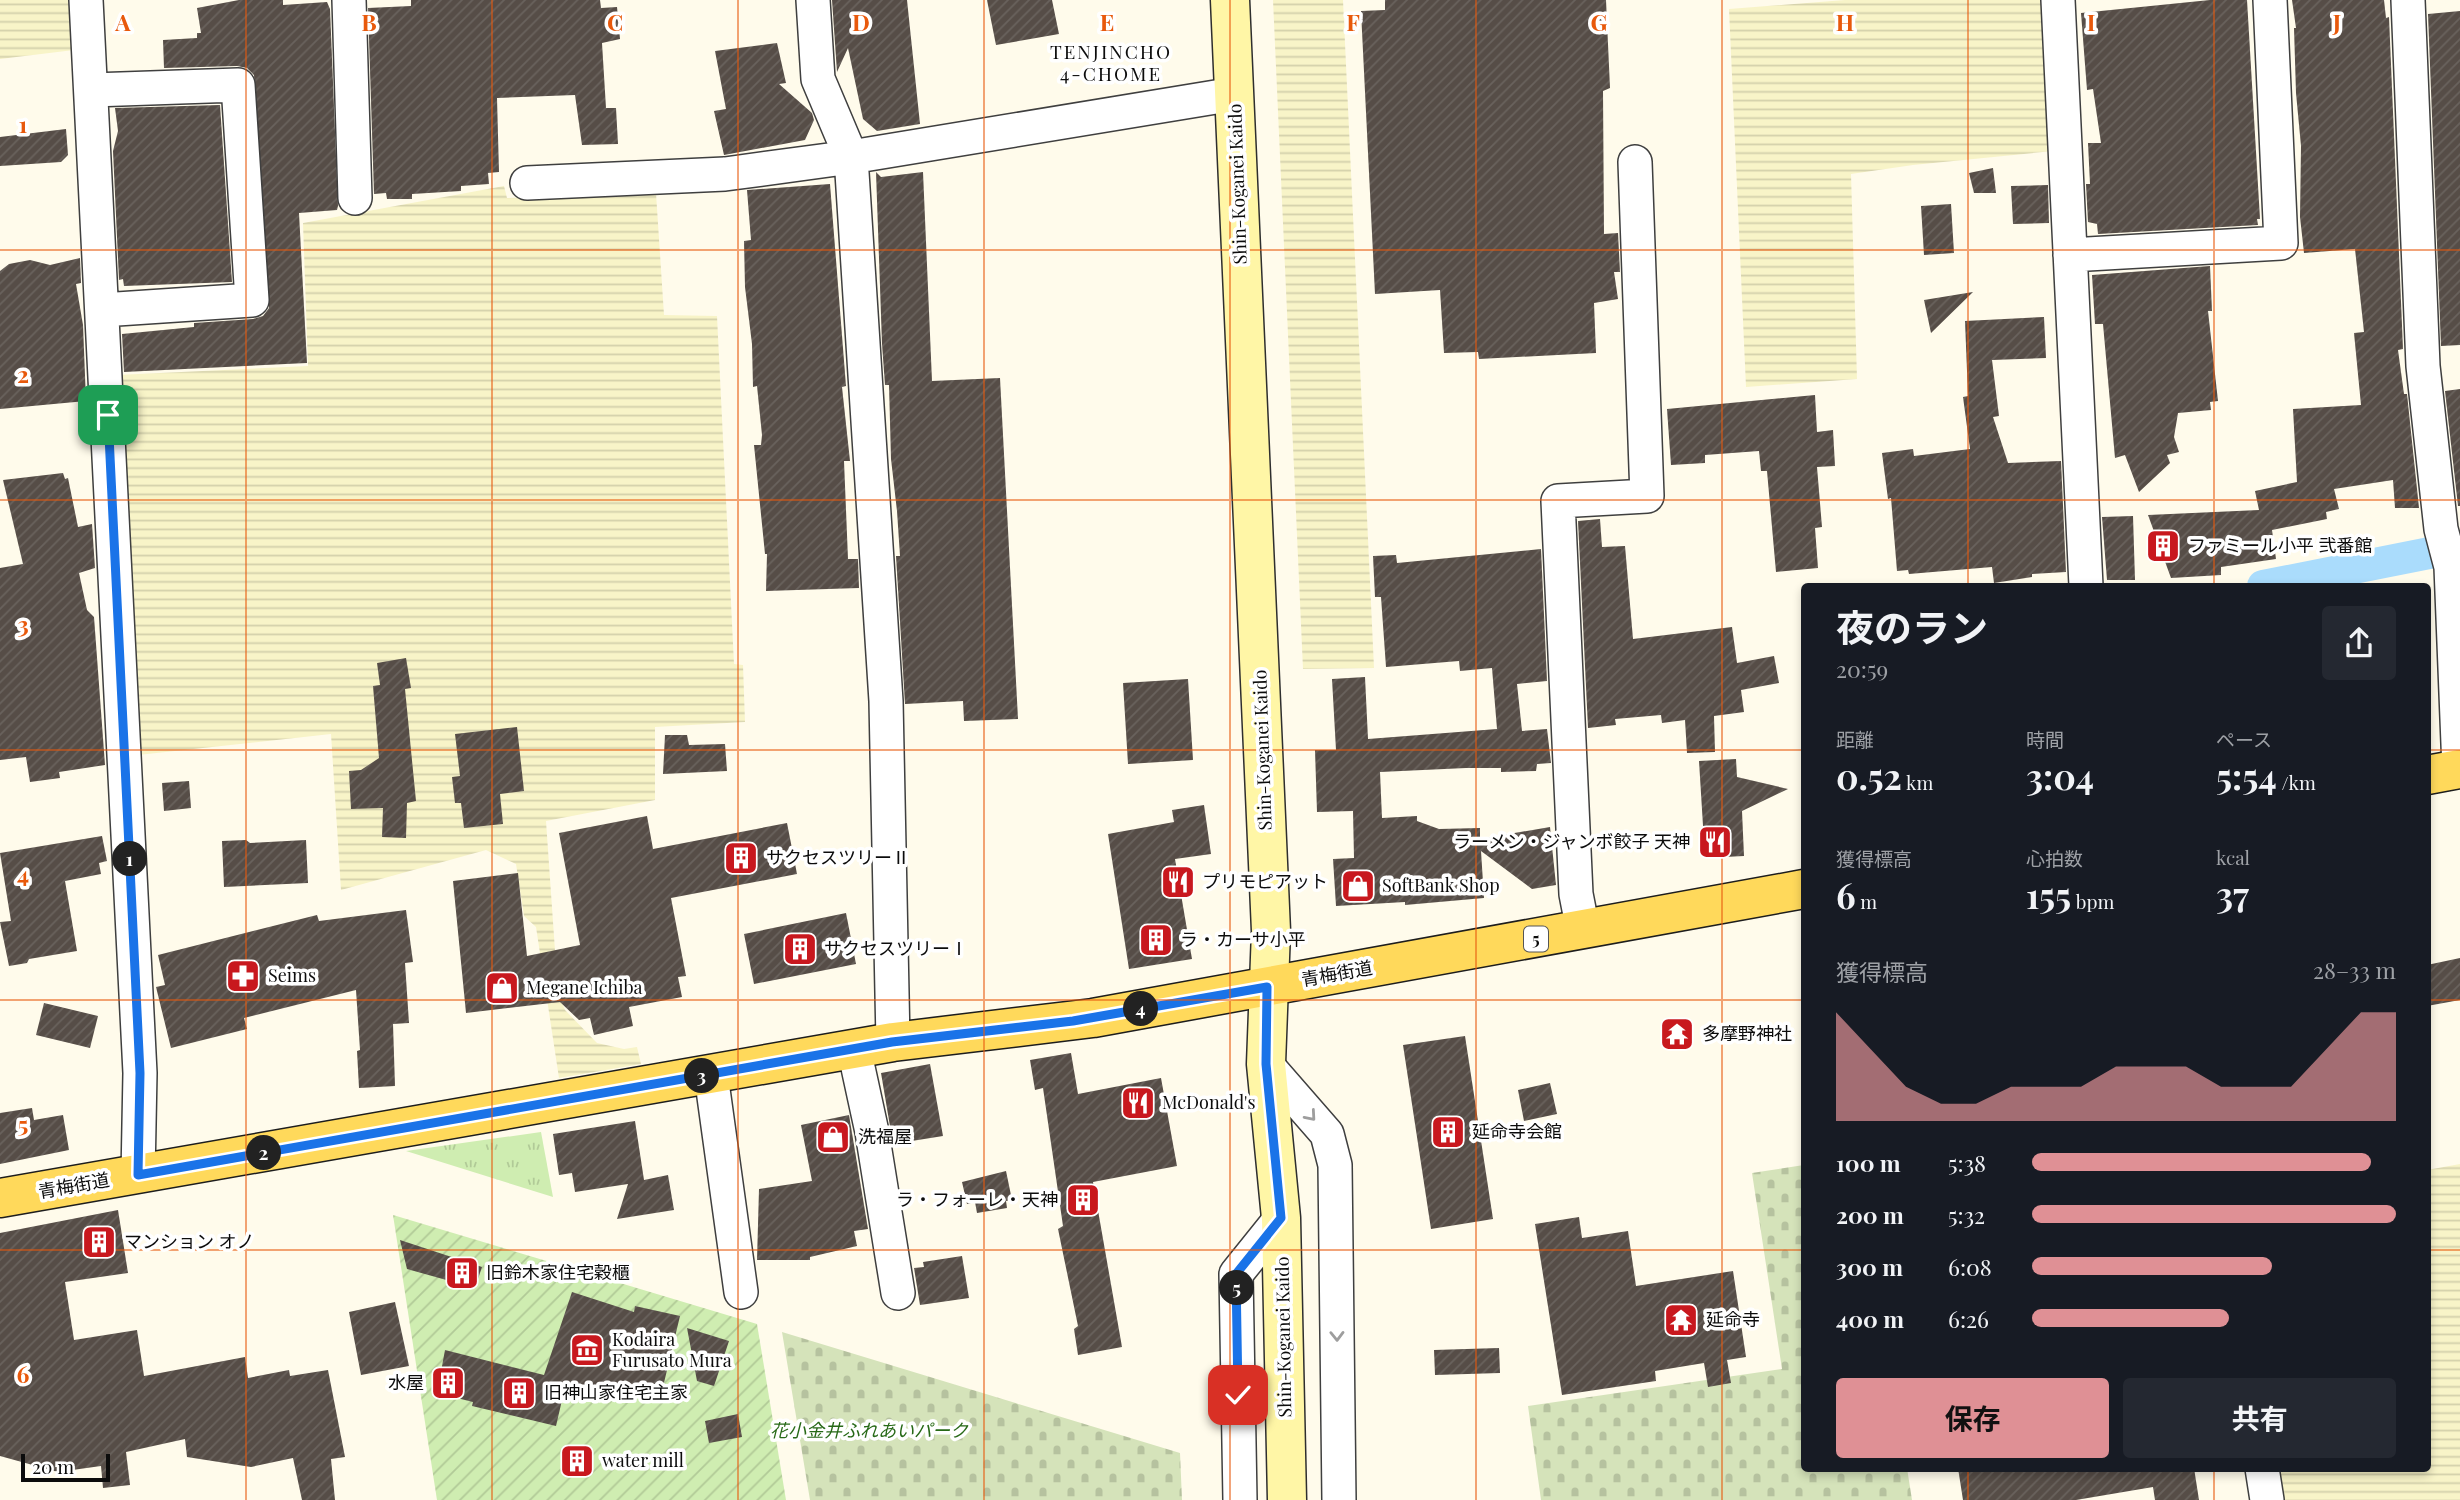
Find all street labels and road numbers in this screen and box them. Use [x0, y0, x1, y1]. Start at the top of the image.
street label: Shin-Koganei Kaido [1222, 103, 1252, 265]
street label: Shin-Koganei Kaido [1247, 669, 1277, 831]
road number: 5 [1524, 926, 1548, 951]
street label: 青梅街道 [1299, 955, 1374, 991]
street label: 青梅街道 [36, 1167, 111, 1203]
street label: Shin-Koganei Kaido [1270, 1256, 1296, 1418]

